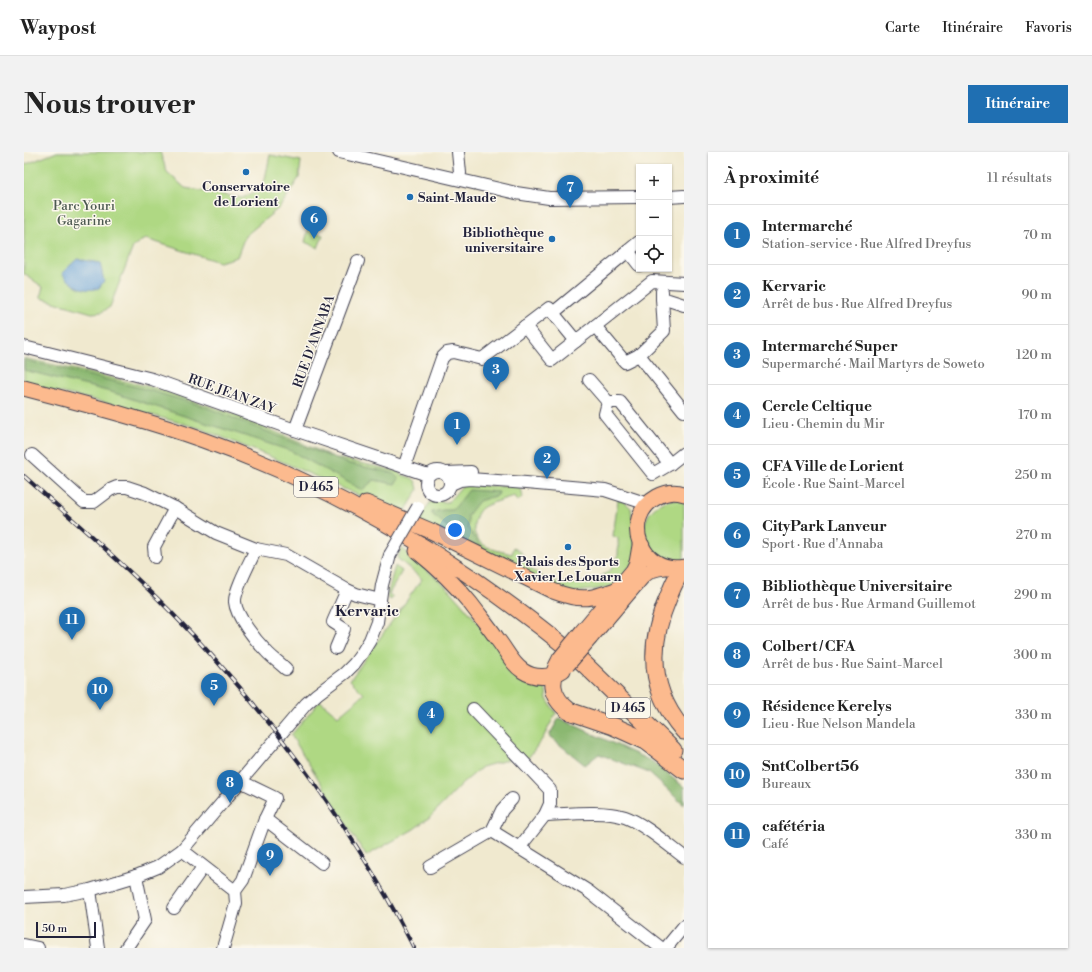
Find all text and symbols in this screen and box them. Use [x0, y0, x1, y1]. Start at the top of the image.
text: Waypost [20, 16, 96, 40]
text: Carte [885, 19, 920, 37]
text: Itinéraire [942, 19, 1003, 37]
text: Favoris [1025, 19, 1072, 37]
button: Itinéraire [968, 85, 1068, 123]
text: Nous trouver [24, 87, 196, 122]
map controls [636, 164, 672, 272]
button: + [636, 164, 672, 200]
marker: Conservatoire de Lorient [241, 167, 251, 177]
text: À proximité [724, 167, 819, 189]
text: 11 résultats [987, 170, 1052, 186]
pin: 7 [557, 175, 583, 208]
place label: Conservatoire de Lorient [202, 179, 290, 210]
place label: Saint-Maude [418, 190, 497, 206]
marker: Saint-Maude [405, 192, 415, 202]
park label: Parc Youri Gagarine [53, 198, 115, 229]
button: − [636, 200, 672, 236]
pin: 6 [301, 206, 327, 239]
text: Intermarché [762, 217, 852, 236]
place label: Bibliothèque universitaire [462, 225, 544, 256]
text: 1 [734, 227, 740, 243]
text: 70 m [1023, 227, 1052, 243]
marker: Bibliothèque universitaire [547, 234, 557, 244]
button: locate [636, 236, 672, 272]
text: Station-service · Rue Alfred Dreyfus [762, 236, 971, 252]
text: Kervaric [762, 277, 826, 296]
text: 2 [733, 287, 741, 303]
text: 90 m [1021, 287, 1052, 303]
street label: RUE D'ANNABA [290, 292, 339, 390]
text: Arrêt de bus · Rue Alfred Dreyfus [762, 296, 952, 312]
text: Intermarché Super [762, 337, 898, 356]
text: 3 [733, 347, 741, 363]
text: 120 m [1016, 347, 1052, 363]
text: Supermarché · Mail Martyrs de Soweto [762, 356, 985, 372]
pin: 3 [483, 357, 509, 390]
street label: RUE JEAN ZAY [186, 371, 279, 418]
text: Cercle Celtique [762, 397, 872, 416]
text: 4 [733, 407, 741, 423]
text: 170 m [1018, 407, 1052, 423]
pin: 1 [444, 412, 470, 445]
text: Lieu · Chemin du Mir [762, 416, 885, 432]
pin: 2 [534, 446, 560, 479]
text: CFA Ville de Lorient [762, 457, 904, 476]
text: 5 [733, 467, 741, 483]
text: 250 m [1015, 467, 1052, 483]
text: École · Rue Saint-Marcel [762, 476, 905, 492]
road number: D 465 [294, 477, 338, 497]
text: CityPark Lanveur [762, 517, 887, 536]
your location [445, 520, 465, 540]
text: 6 [733, 527, 741, 543]
text: 270 m [1016, 527, 1052, 543]
text: Sport · Rue d'Annaba [762, 536, 883, 552]
marker: Palais des Sports Xavier Le Louarn [563, 542, 573, 552]
place label: Palais des Sports Xavier Le Louarn [514, 554, 621, 585]
text: Bibliothèque Universitaire [762, 577, 952, 596]
text: 7 [733, 587, 741, 603]
text: 290 m [1014, 587, 1052, 603]
text: Arrêt de bus · Rue Armand Guillemot [762, 596, 976, 612]
district label: Kervaric [335, 602, 399, 621]
pin: 11 [59, 607, 85, 640]
text: Colbert / CFA [762, 637, 855, 656]
text: 8 [733, 647, 741, 663]
text: 300 m [1014, 647, 1052, 663]
text: Arrêt de bus · Rue Saint-Marcel [762, 656, 943, 672]
pin: 5 [201, 673, 227, 706]
pin: 10 [87, 677, 113, 710]
text: Résidence Kerelys [762, 697, 892, 716]
road number: D 465 [606, 698, 650, 718]
pin: 4 [418, 701, 444, 734]
text: 9 [733, 707, 741, 723]
text: 330 m [1015, 707, 1052, 723]
text: Lieu · Rue Nelson Mandela [762, 716, 916, 732]
text: SntColbert56 [762, 757, 859, 776]
text: 10 [729, 767, 745, 783]
text: 330 m [1015, 767, 1052, 783]
pin: 8 [217, 770, 243, 803]
text: Bureaux [762, 776, 811, 792]
text: cafétéria [762, 817, 825, 836]
text: 11 [731, 827, 743, 843]
text: 330 m [1015, 827, 1052, 843]
text: Café [762, 836, 789, 852]
pin: 9 [257, 843, 283, 876]
scale bar [36, 920, 96, 939]
text: 50 m [42, 922, 67, 936]

